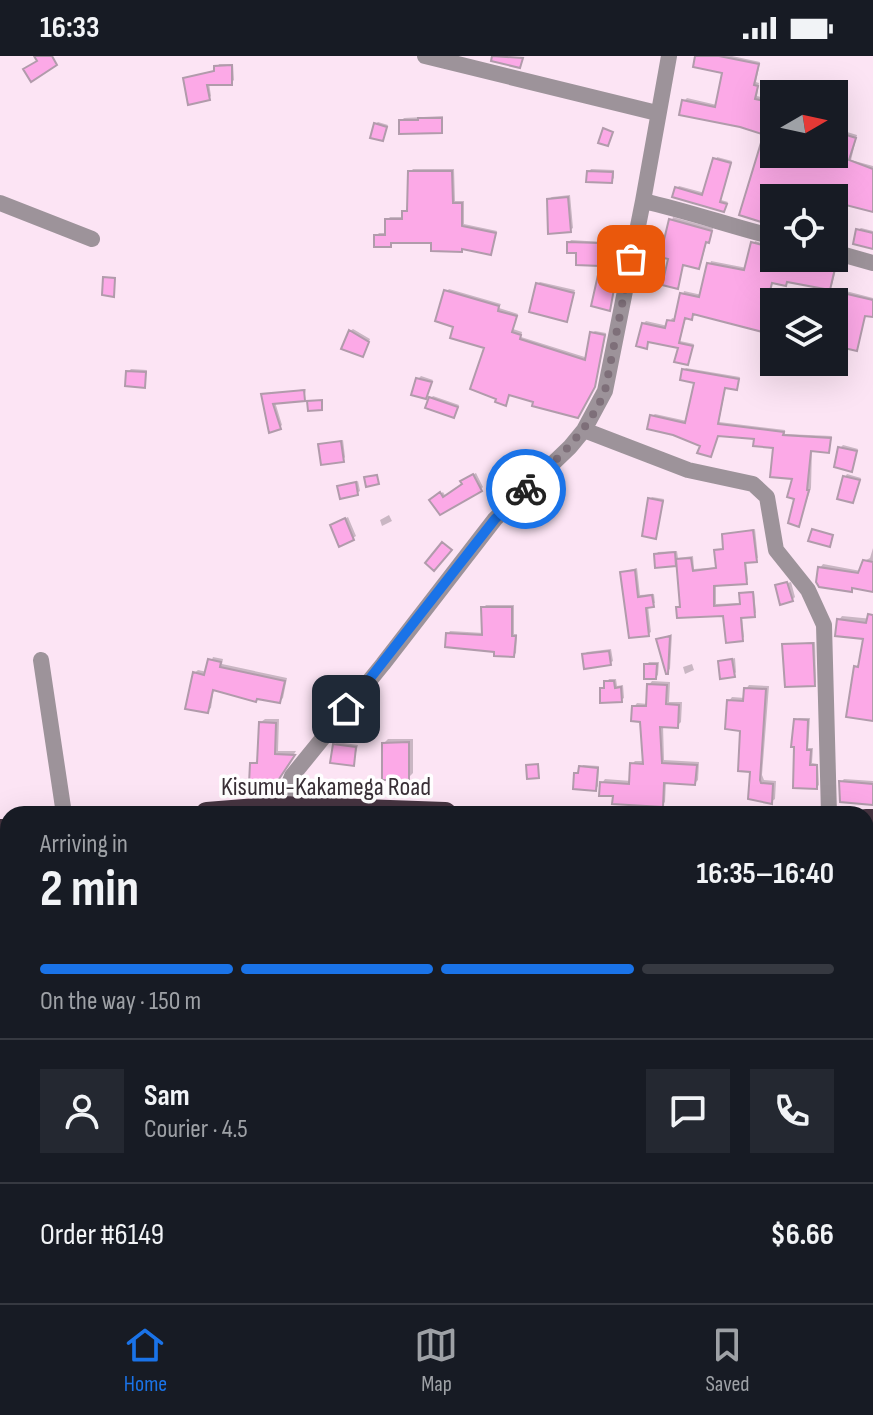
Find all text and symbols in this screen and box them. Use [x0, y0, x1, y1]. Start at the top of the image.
text: 16:33 [40, 10, 99, 46]
north arrow [760, 80, 848, 168]
map controls [760, 80, 848, 376]
button: locate [760, 184, 848, 272]
pin [597, 225, 665, 293]
icon: bag [609, 237, 653, 281]
button: layers [760, 288, 848, 376]
courier [486, 449, 566, 529]
icon: bike [504, 467, 548, 511]
pin [312, 675, 380, 743]
icon: home [324, 687, 368, 731]
street label: Kisumu-Kakamega Road [221, 772, 431, 803]
text: Arriving in [40, 829, 128, 860]
text: 16:35–16:40 [697, 856, 834, 892]
text: 2 min [40, 858, 139, 921]
text: On the way · 150 m [40, 986, 201, 1017]
button: person [40, 1069, 124, 1153]
button: chat [646, 1069, 730, 1153]
button: phone [750, 1069, 834, 1153]
text: Sam [144, 1078, 190, 1114]
text: Courier · 4.5 [144, 1114, 248, 1145]
text: Order #6149 [40, 1217, 164, 1253]
text: $6.66 [771, 1217, 834, 1253]
tab: Home [123, 1323, 167, 1398]
tab: Map [414, 1323, 458, 1398]
tab: Saved [705, 1323, 750, 1398]

